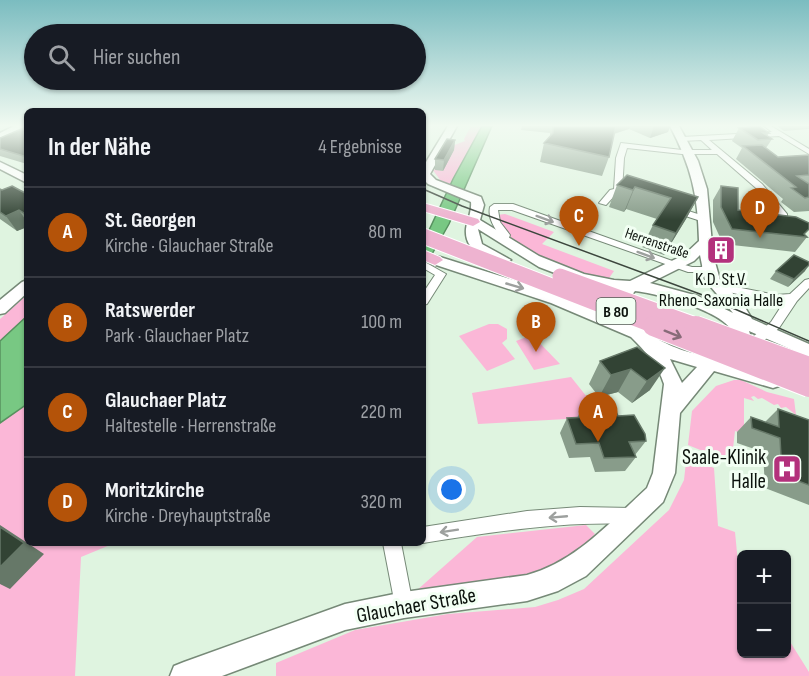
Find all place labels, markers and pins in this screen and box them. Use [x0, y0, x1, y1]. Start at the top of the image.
pin: D [740, 188, 780, 238]
pin: C [560, 196, 598, 246]
building icon: K.D. St.V. Rheno-Saxonia Halle [705, 234, 737, 266]
place label: K.D. St.V. Rheno-Saxonia Halle [659, 269, 783, 311]
pin: B [516, 302, 556, 352]
pin: A [578, 392, 618, 442]
place label: Saale-Klinik Halle [682, 445, 766, 494]
hospital icon: Saale-Klinik Halle [771, 453, 803, 485]

